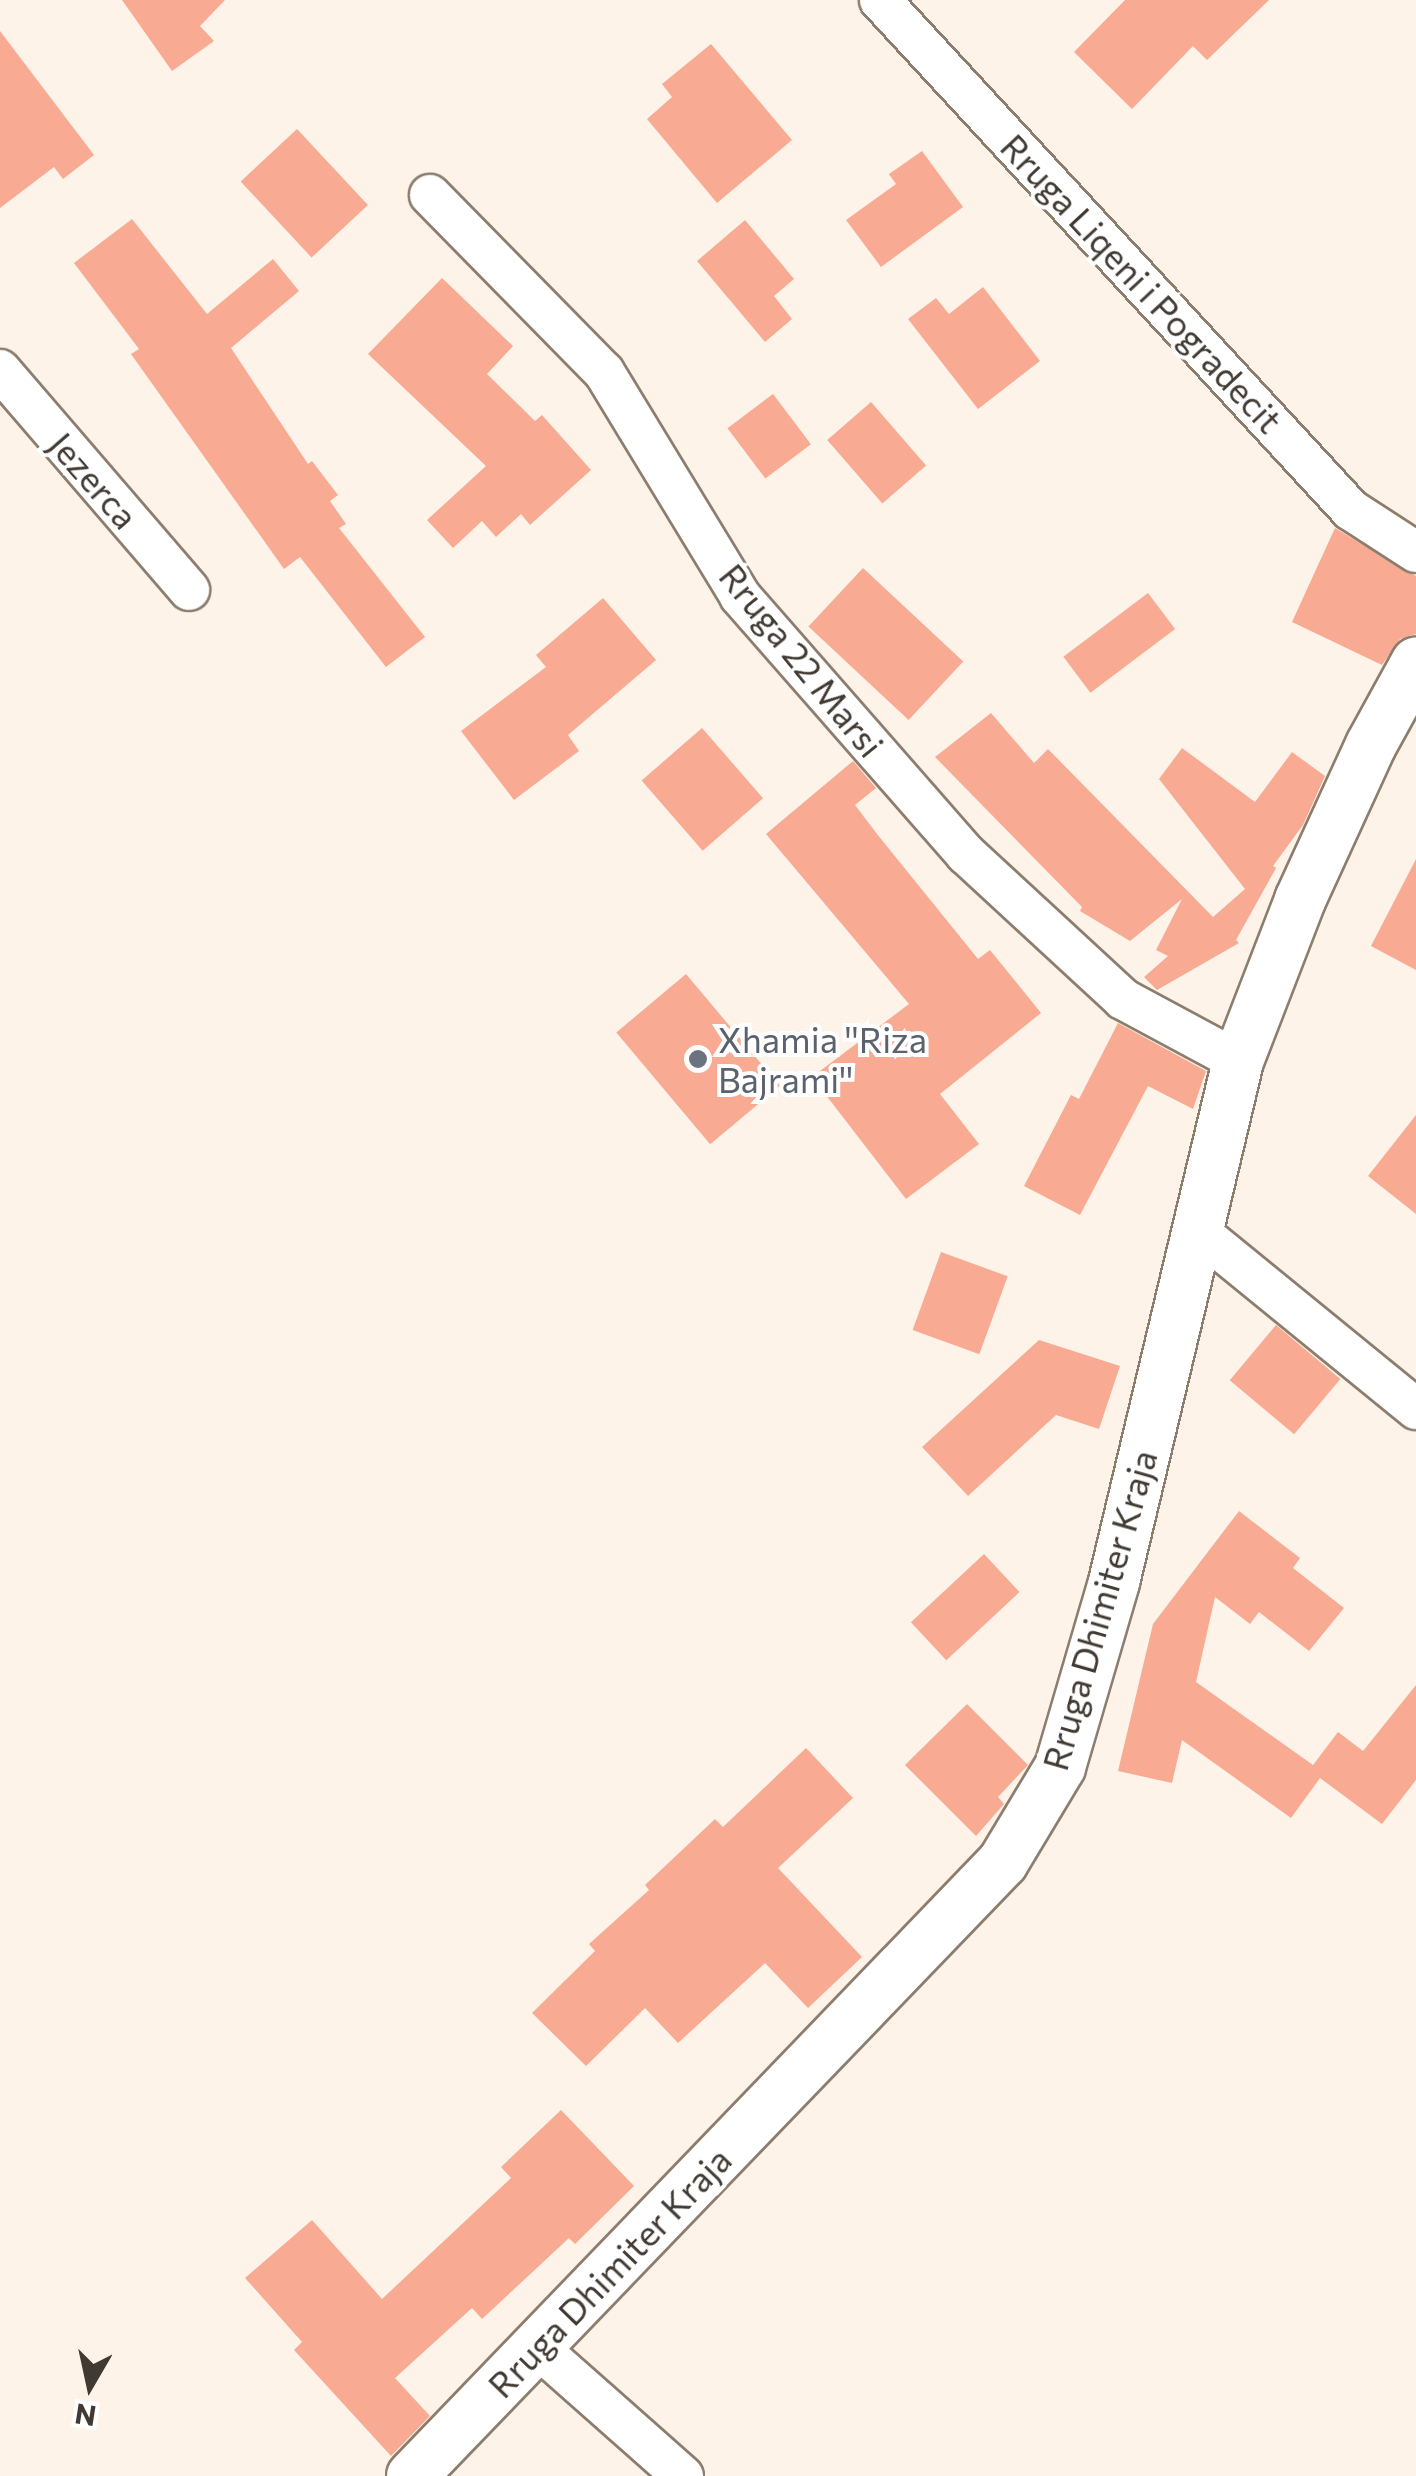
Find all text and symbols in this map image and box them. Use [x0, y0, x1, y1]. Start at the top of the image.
street label: Rruga Liqeni i Pogradecit [993, 125, 1291, 441]
street label: Jezerca [41, 423, 147, 537]
street label: Rruga 22 Marsi [711, 555, 893, 765]
place label: Xhamia ''Riza Bajrami'' [718, 1018, 927, 1100]
marker: Xhamia ''Riza Bajrami'' [687, 1048, 709, 1070]
street label: Rruga Dhimiter Kraja [1033, 1445, 1165, 1775]
street label: Rruga Dhimiter Kraja [479, 2138, 739, 2406]
north arrow [40, 2336, 140, 2436]
text: N [72, 2397, 98, 2434]

